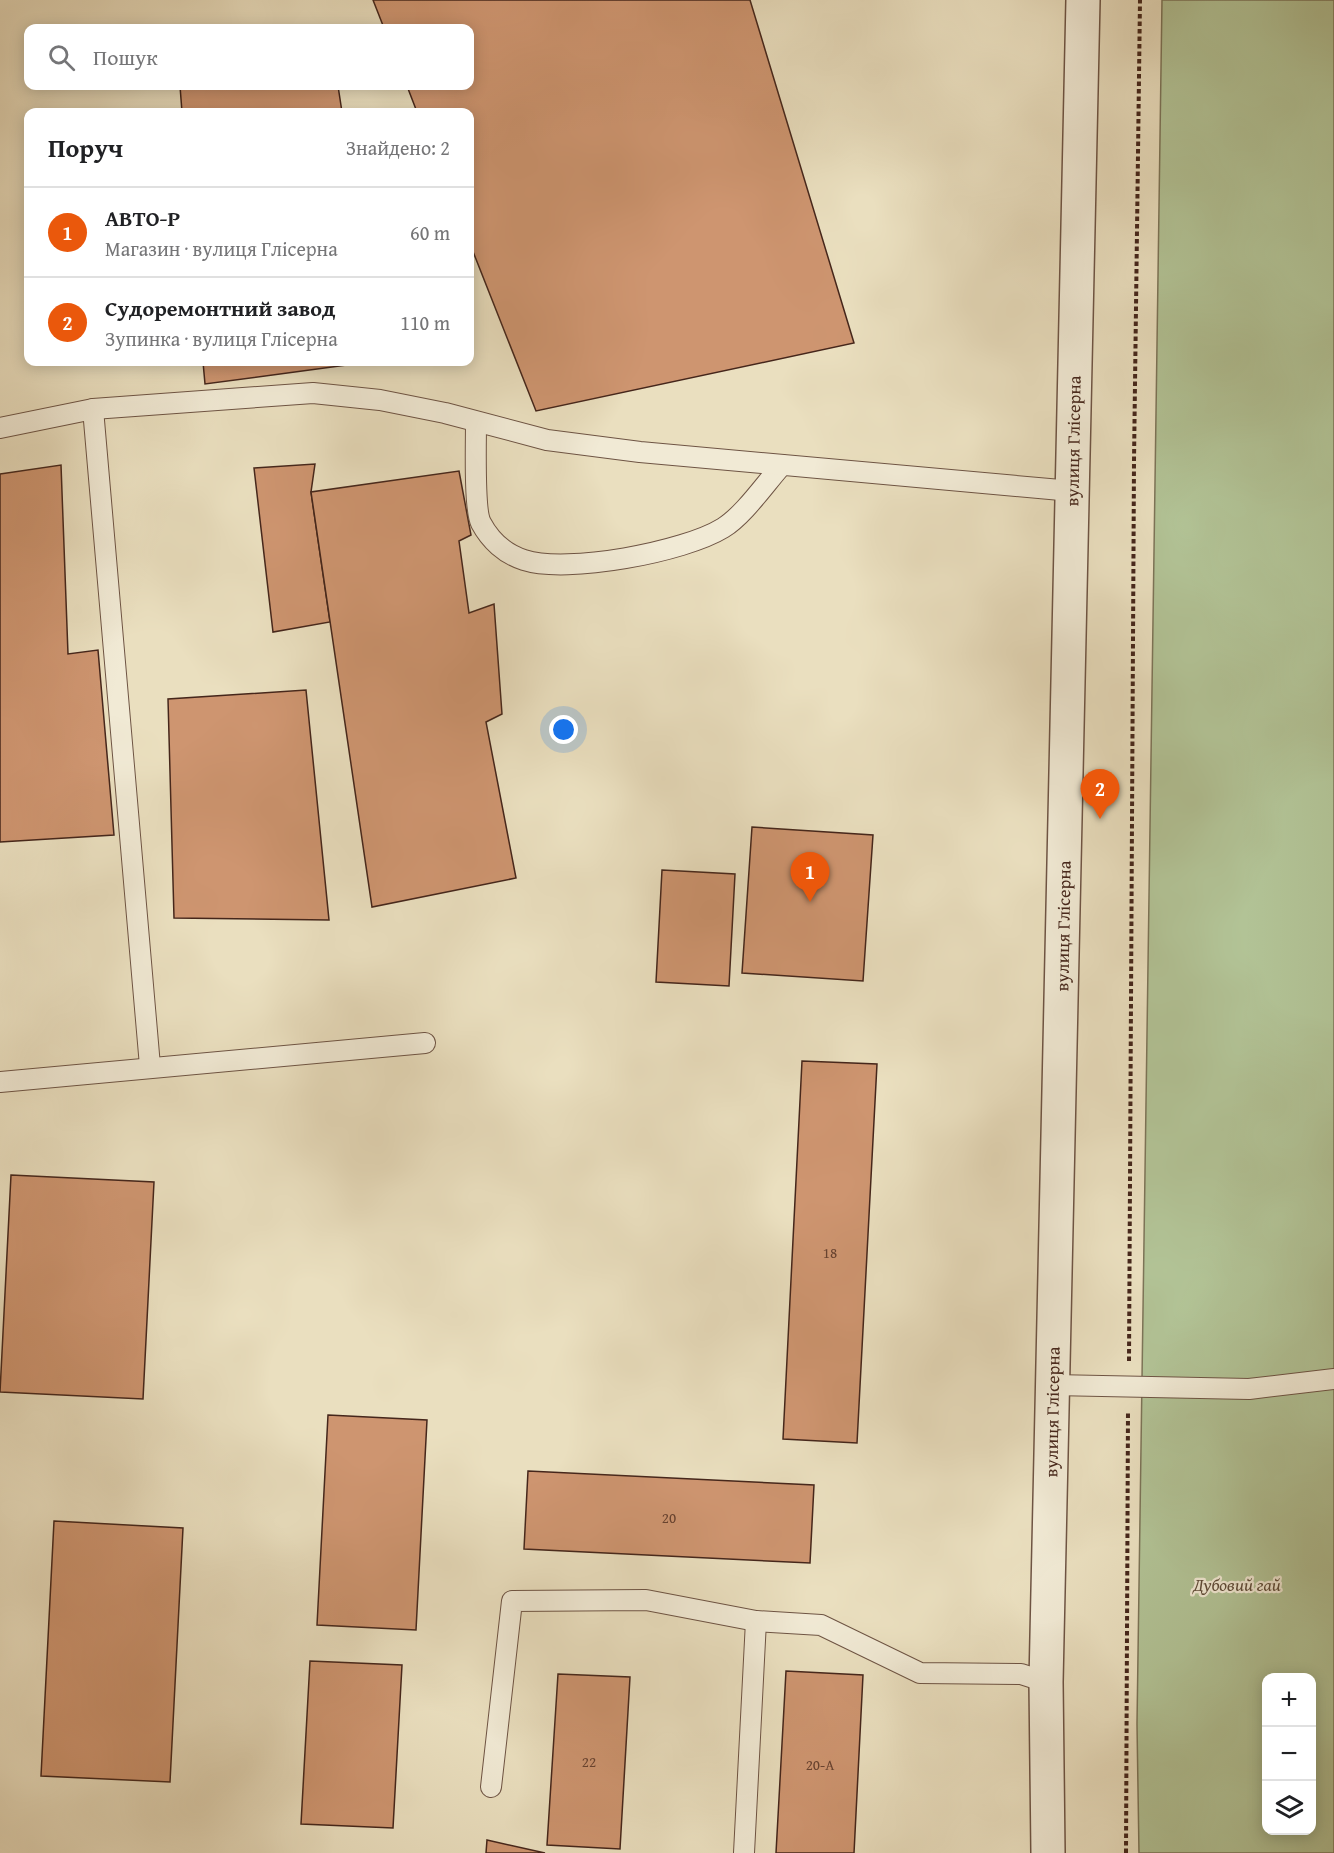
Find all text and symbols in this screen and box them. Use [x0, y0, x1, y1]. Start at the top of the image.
search box [24, 24, 474, 90]
icon: search [45, 41, 78, 74]
text: Пошук [93, 41, 158, 73]
text: Поруч [48, 128, 123, 167]
text: Знайдено: 2 [346, 133, 450, 162]
text: АВТО-Р [105, 202, 180, 234]
text: 1 [62, 218, 73, 247]
text: 60 m [410, 218, 450, 247]
text: Магазин · вулиця Глісерна [105, 234, 338, 263]
text: Судоремонтний завод [105, 292, 336, 324]
text: 2 [62, 308, 73, 337]
text: 110 m [400, 308, 450, 337]
text: Зупинка · вулиця Глісерна [105, 324, 338, 353]
street label: вулиця Глісерна [1058, 375, 1088, 507]
your location [549, 715, 578, 744]
pin: 2 [1080, 770, 1120, 819]
pin: 1 [790, 852, 830, 902]
street label: вулиця Глісерна [1048, 860, 1078, 992]
house number: 18 [823, 1242, 837, 1263]
street label: вулиця Глісерна [1037, 1346, 1067, 1478]
house number: 20 [662, 1507, 676, 1528]
park label: Дубовий гай [1192, 1571, 1281, 1598]
map controls [1262, 1673, 1316, 1835]
button: + [1262, 1673, 1316, 1727]
button: − [1262, 1727, 1316, 1781]
house number: 22 [582, 1751, 596, 1772]
house number: 20-А [806, 1754, 834, 1775]
button: layers [1262, 1781, 1316, 1835]

